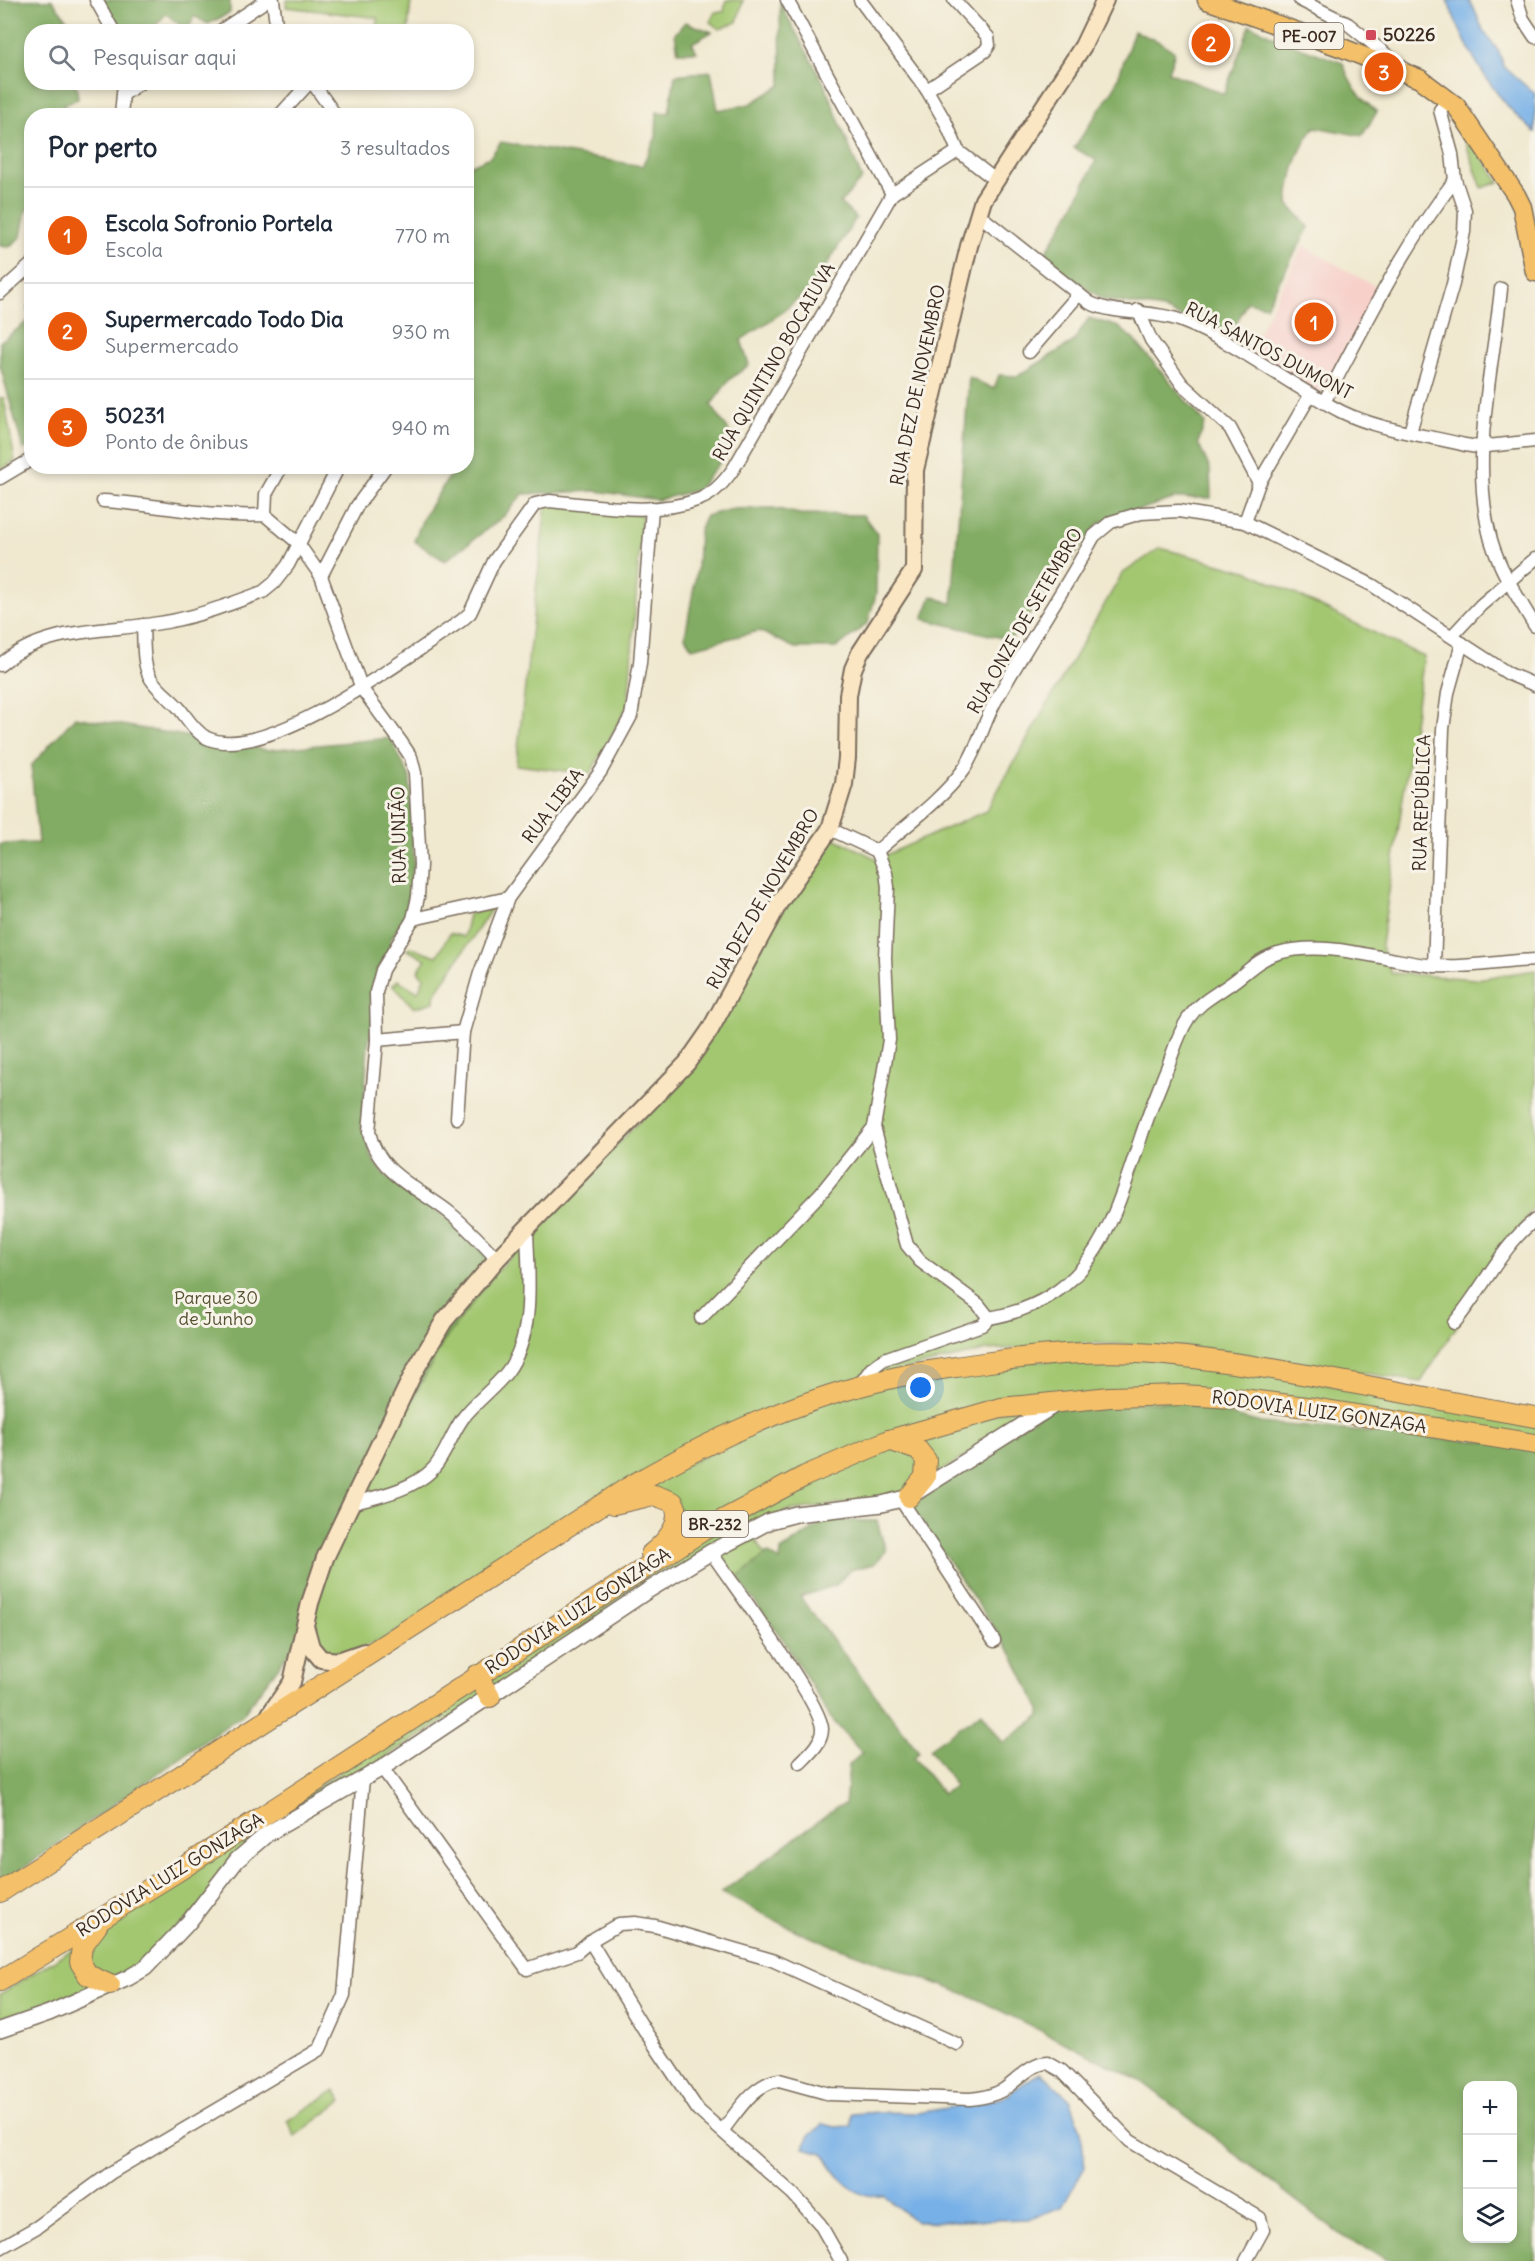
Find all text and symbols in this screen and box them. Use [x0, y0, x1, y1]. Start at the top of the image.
pin: 2 [1192, 20, 1230, 66]
road number: PE-007 [1274, 23, 1344, 49]
place label: 50226 [1383, 23, 1435, 46]
search box [24, 24, 474, 90]
marker: 50226 [1364, 28, 1378, 42]
icon: search [45, 41, 78, 74]
text: Pesquisar aqui [93, 43, 236, 71]
pin: 3 [1364, 50, 1404, 94]
text: Por perto [48, 131, 157, 164]
text: 3 resultados [340, 135, 450, 160]
text: Escola Sofronio Portela [105, 209, 333, 237]
text: 1 [64, 223, 71, 248]
text: 770 m [395, 223, 450, 248]
text: Escola [105, 237, 163, 262]
street label: RUA QUINTINO BOCAIUVA [707, 258, 840, 465]
street label: RUA DEZ DE NOVEMBRO [885, 282, 950, 487]
street label: RUA SANTOS DUMONT [1182, 297, 1357, 404]
pin: 1 [1294, 300, 1334, 344]
text: Supermercado Todo Dia [105, 305, 343, 333]
text: 2 [62, 319, 73, 344]
text: 930 m [392, 319, 450, 344]
text: Supermercado [105, 333, 239, 358]
text: 50231 [105, 401, 165, 429]
text: 3 [62, 415, 73, 440]
text: 940 m [391, 415, 450, 440]
text: Ponto de ônibus [105, 429, 248, 454]
street label: RUA ONZE DE SETEMBRO [962, 524, 1087, 718]
street label: RUA REPÚBLICA [1408, 734, 1435, 872]
street label: RUA LIBIA [517, 764, 588, 848]
street label: RUA UNIÃO [386, 786, 411, 884]
street label: RUA DEZ DE NOVEMBRO [701, 804, 824, 993]
park label: Parque 30 de Junho [174, 1286, 258, 1330]
your location [906, 1373, 935, 1402]
street label: RODOVIA LUIZ GONZAGA [1210, 1385, 1428, 1438]
road number: BR-232 [682, 1511, 748, 1537]
street label: RODOVIA LUIZ GONZAGA [481, 1542, 675, 1679]
street label: RODOVIA LUIZ GONZAGA [72, 1807, 268, 1942]
map controls [1463, 2081, 1517, 2243]
button: + [1463, 2081, 1517, 2135]
button: − [1463, 2135, 1517, 2189]
button: layers [1463, 2189, 1517, 2243]

